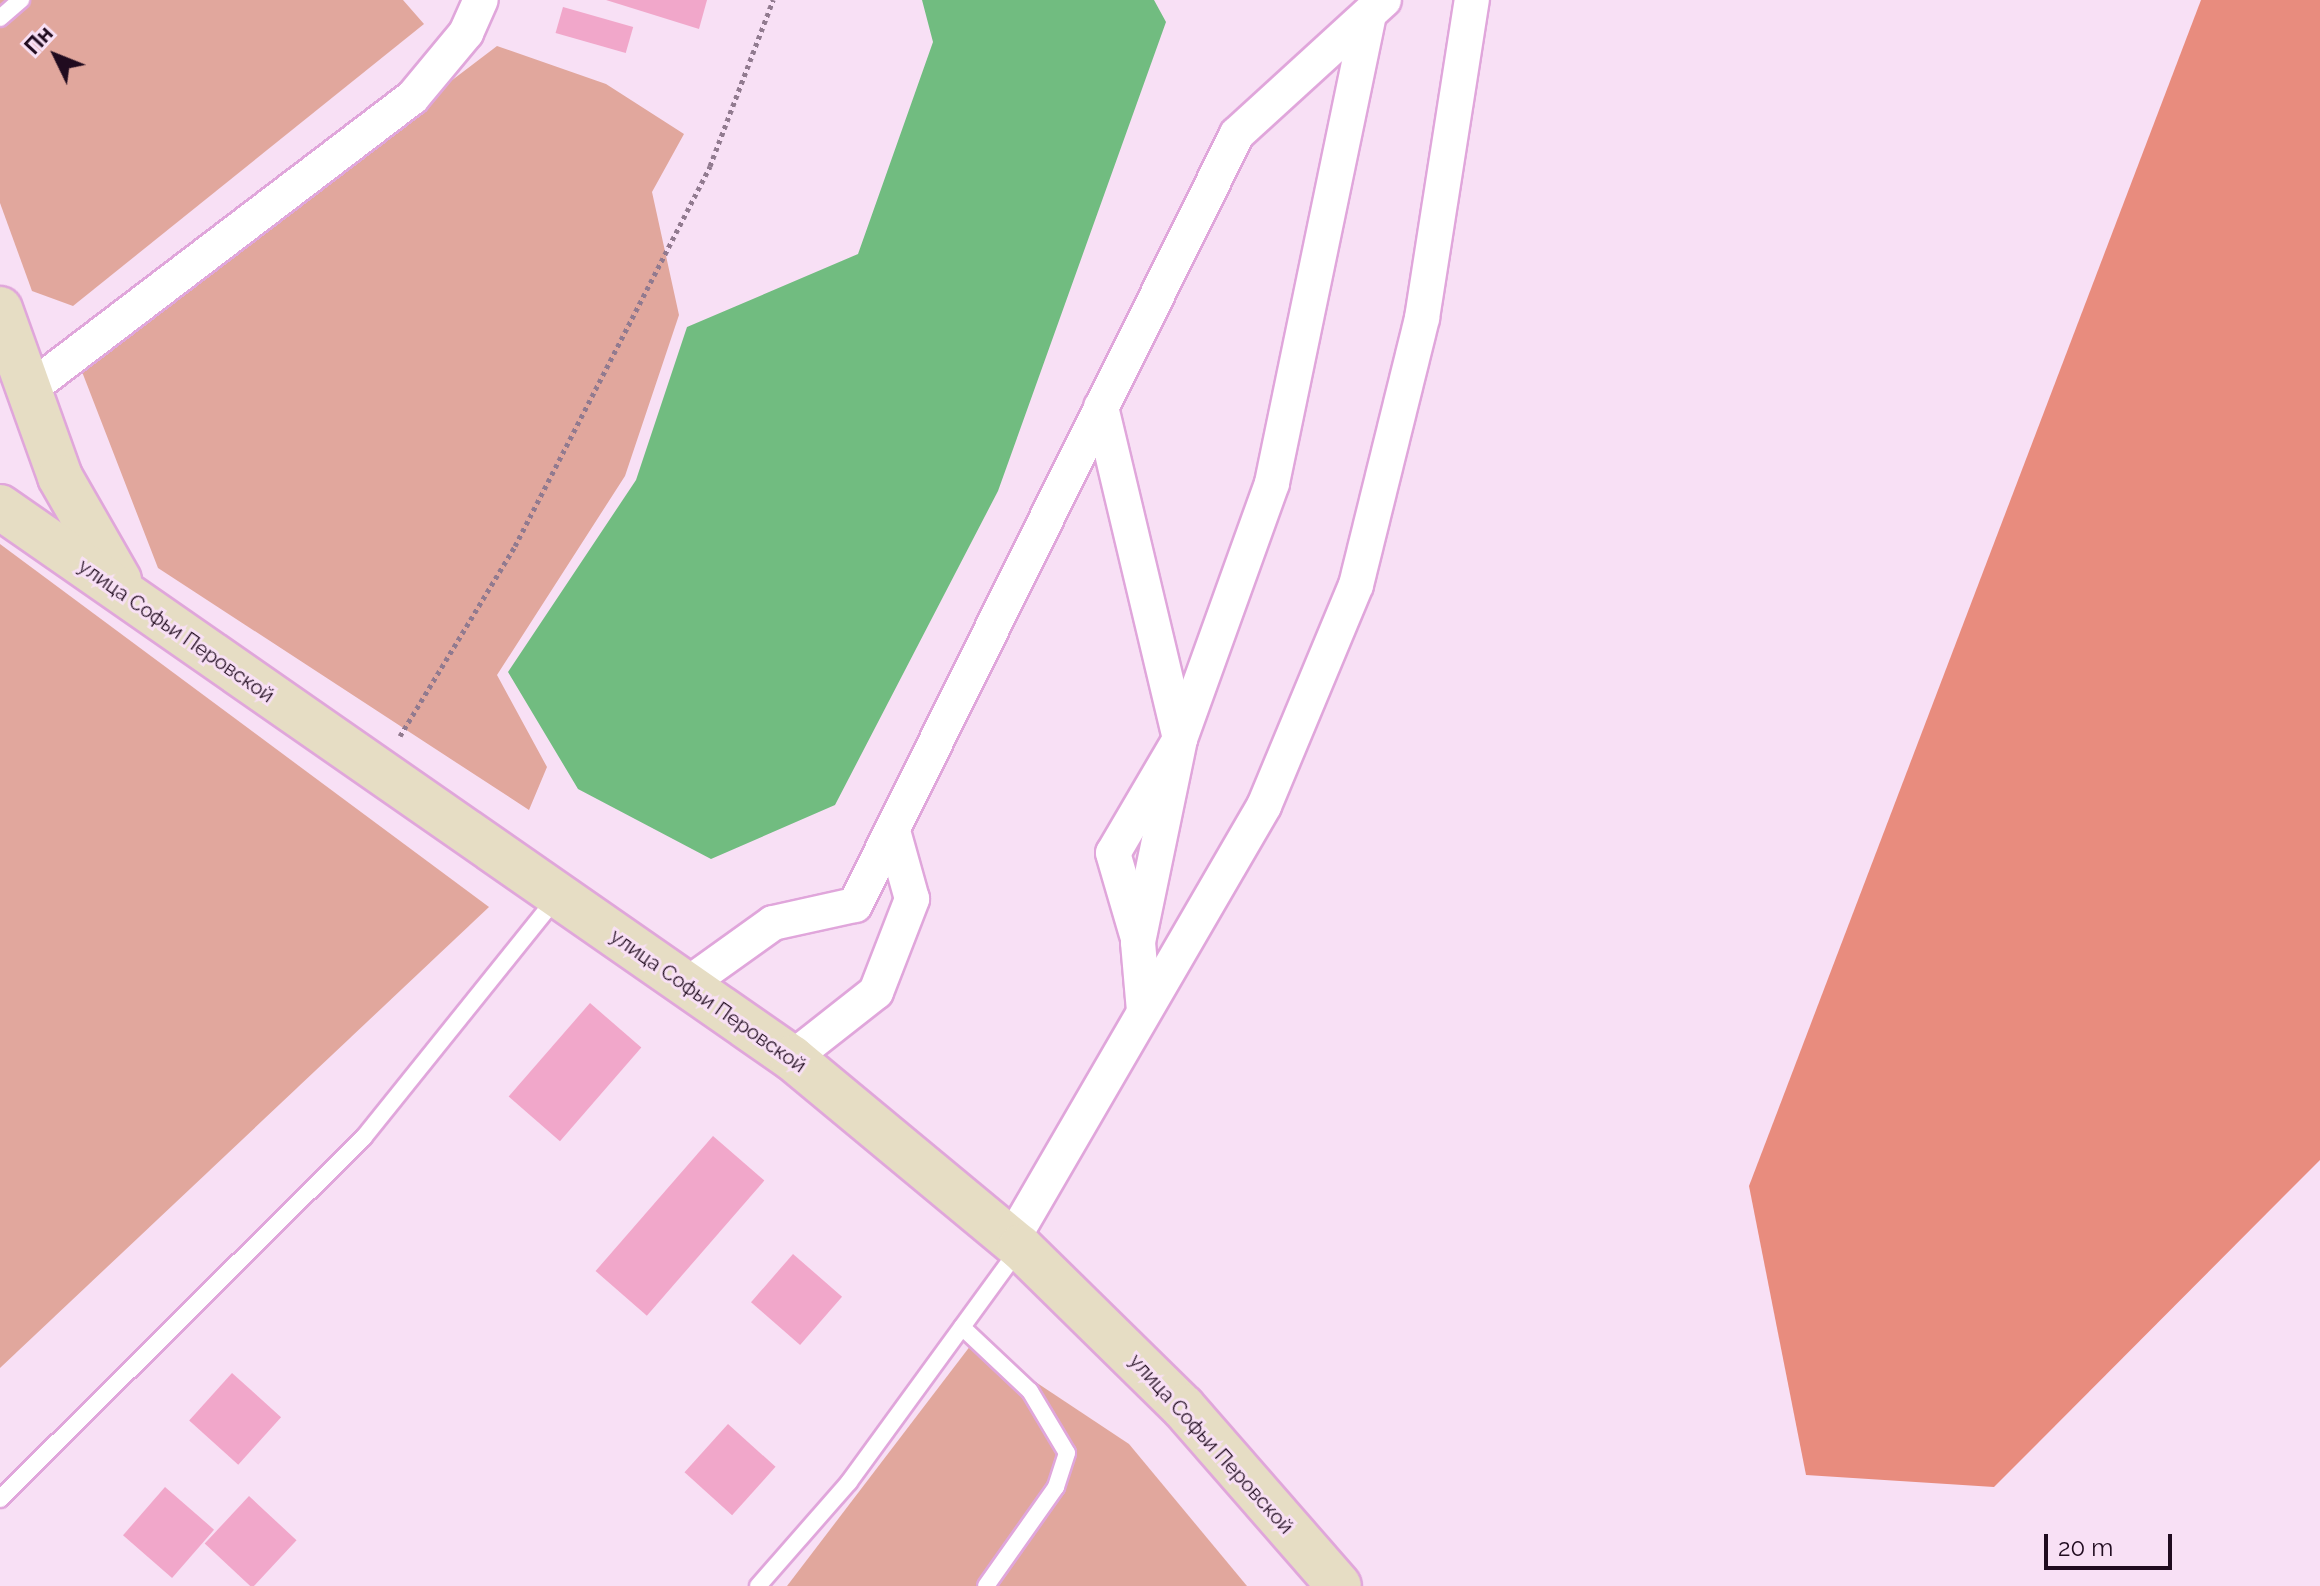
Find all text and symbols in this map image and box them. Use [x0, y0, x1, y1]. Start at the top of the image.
north arrow [16, 16, 96, 96]
text: Пн [19, 20, 58, 59]
street label: улица Софьи Перовской [73, 554, 279, 708]
street label: улица Софьи Перовской [605, 924, 811, 1078]
street label: улица Софьи Перовской [1124, 1349, 1298, 1539]
scale bar [2048, 1518, 2176, 1568]
text: 20 m [2058, 1533, 2113, 1562]

